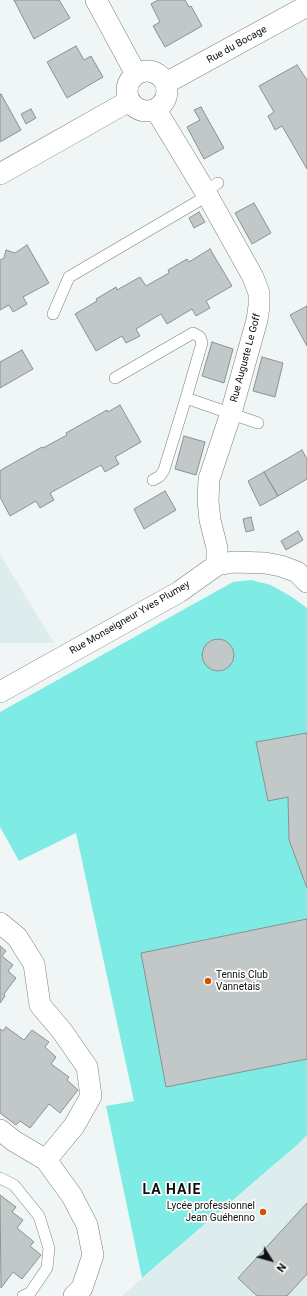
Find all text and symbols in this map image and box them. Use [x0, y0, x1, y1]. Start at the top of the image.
street label: Rue du Bocage [205, 24, 269, 66]
street label: Rue Auguste Le Goff [228, 312, 264, 404]
street label: Rue Monseigneur Yves Plumey [68, 579, 192, 657]
place label: Tennis Club Vannetais [216, 969, 268, 992]
marker: Tennis Club Vannetais [203, 976, 213, 986]
district label: LA HAIE [143, 1182, 201, 1198]
place label: Lycée professionnel Jean Guéhenno [167, 1200, 255, 1224]
marker: Lycée professionnel Jean Guéhenno [258, 1207, 268, 1217]
north arrow [251, 1240, 291, 1280]
text: N [273, 1261, 289, 1275]

